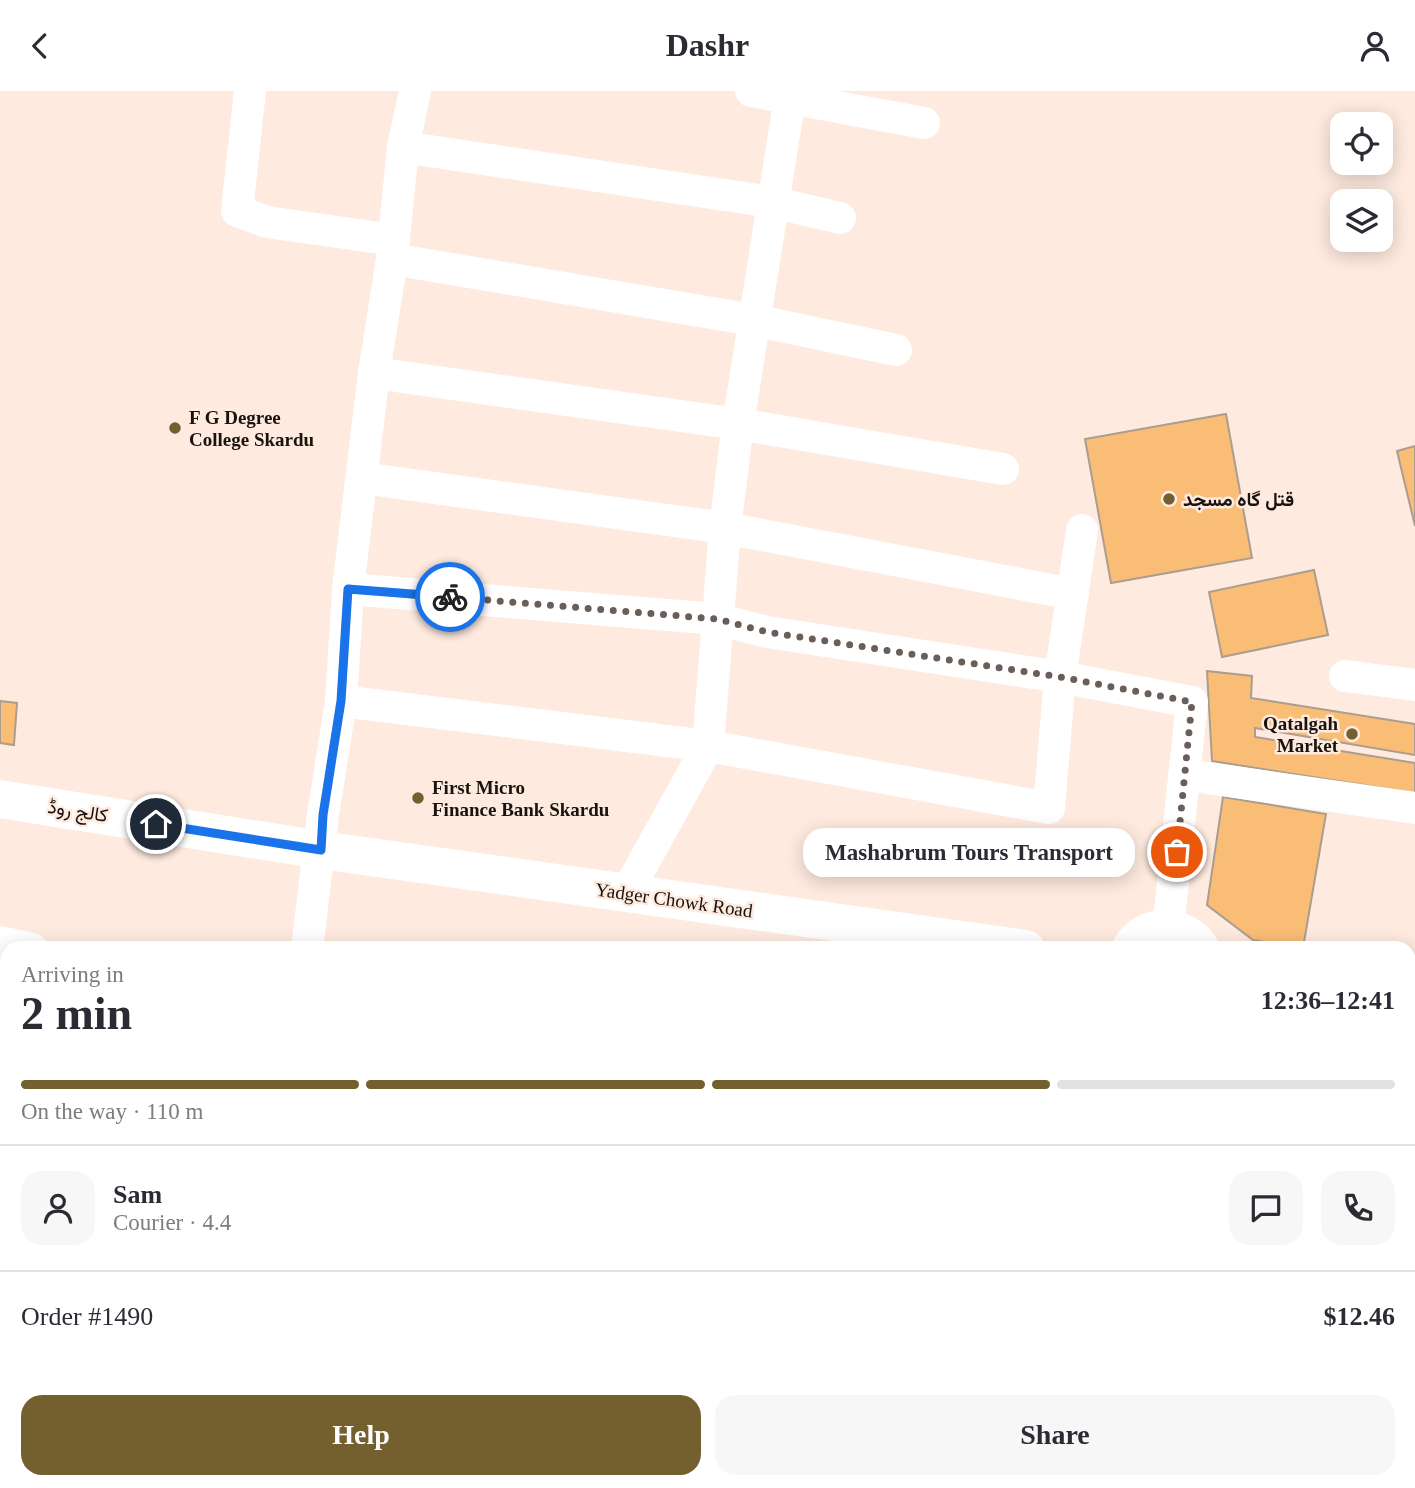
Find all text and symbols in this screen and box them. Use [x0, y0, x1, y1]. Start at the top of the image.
icon: back [21, 27, 59, 65]
text: Dashr [666, 27, 749, 63]
icon: person [1356, 27, 1394, 65]
map controls [1330, 112, 1393, 252]
button: locate [1330, 112, 1393, 175]
button: layers [1330, 189, 1393, 252]
place label: F G Degree College Skardu [189, 407, 315, 450]
marker: F G Degree College Skardu [167, 420, 183, 436]
place label: قتل گاہ مسجد [1183, 489, 1294, 511]
marker: قتل گاہ مسجد [1161, 491, 1177, 507]
courier [415, 562, 485, 632]
icon: bike [431, 578, 469, 616]
place label: Qatalgah Market [1263, 713, 1339, 756]
marker: Qatalgah Market [1344, 726, 1360, 742]
place label: First Micro Finance Bank Skardu [432, 777, 610, 820]
marker: First Micro Finance Bank Skardu [410, 790, 426, 806]
pin [126, 794, 186, 854]
street label: کالج روڈ [46, 796, 110, 829]
icon: home [137, 805, 175, 843]
pin [1147, 822, 1207, 882]
callout: Mashabrum Tours Transport [802, 827, 1135, 877]
icon: bag [1158, 833, 1196, 871]
text: Mashabrum Tours Transport [825, 840, 1113, 865]
street label: Yadger Chowk Road [594, 879, 754, 921]
text: Arriving in [21, 962, 124, 987]
text: 12:36–12:41 [1261, 986, 1395, 1015]
text: 2 min [21, 988, 132, 1039]
text: On the way · 110 m [21, 1099, 203, 1124]
button: person [21, 1171, 95, 1245]
button: chat [1229, 1171, 1303, 1245]
button: phone [1321, 1171, 1395, 1245]
text: Sam [113, 1180, 162, 1209]
text: Courier · 4.4 [113, 1210, 231, 1235]
text: Order #1490 [21, 1302, 153, 1331]
text: $12.46 [1324, 1302, 1395, 1331]
button: Help [21, 1395, 701, 1475]
button: Share [715, 1395, 1395, 1475]

